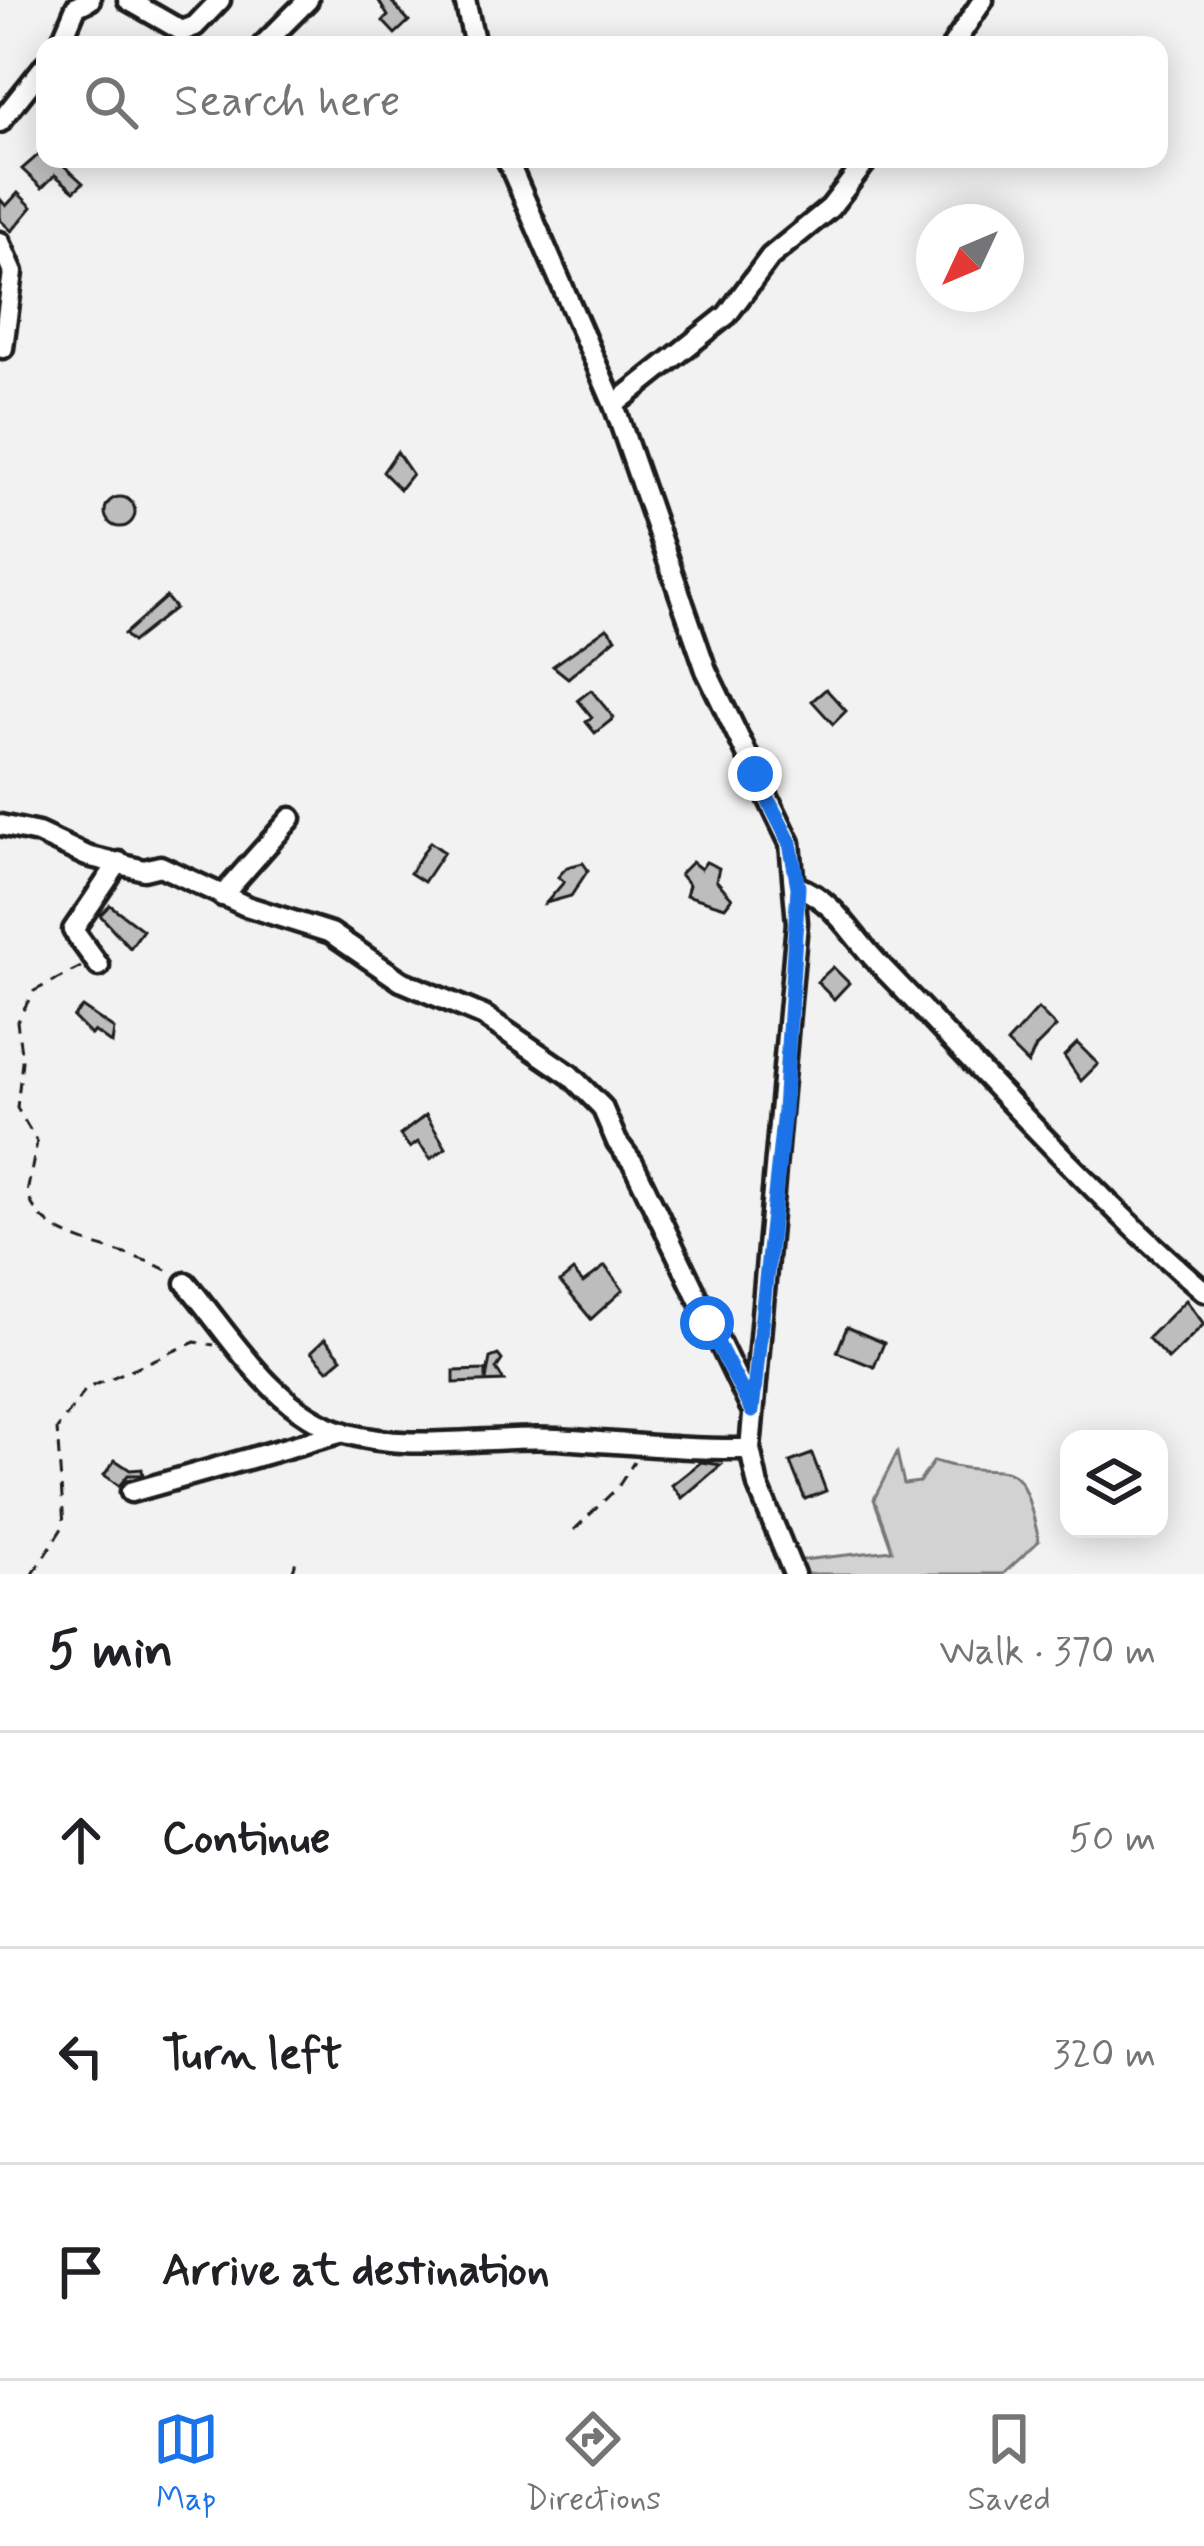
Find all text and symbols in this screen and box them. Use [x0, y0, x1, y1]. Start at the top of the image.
search box [36, 36, 1168, 168]
icon: search [78, 69, 144, 135]
text: Search here [174, 73, 401, 132]
north arrow [916, 204, 1024, 312]
route end [728, 747, 782, 801]
route start [680, 1296, 734, 1350]
map controls [1060, 1430, 1168, 1538]
button: layers [1060, 1430, 1168, 1538]
text: 5 min [48, 1619, 173, 1685]
text: Walk · 370 m [939, 1627, 1156, 1678]
icon: ahead [48, 1807, 114, 1873]
text: Continue [162, 1810, 330, 1869]
text: 50 m [1069, 1814, 1156, 1865]
icon: left [48, 2023, 114, 2089]
text: Turn left [162, 2026, 342, 2085]
text: 320 m [1053, 2030, 1156, 2081]
icon: arrive [48, 2239, 114, 2305]
text: Arrive at destination [162, 2242, 550, 2301]
tab: Map [153, 2406, 219, 2522]
tab: Directions [525, 2406, 661, 2522]
tab: Saved [967, 2406, 1051, 2522]

